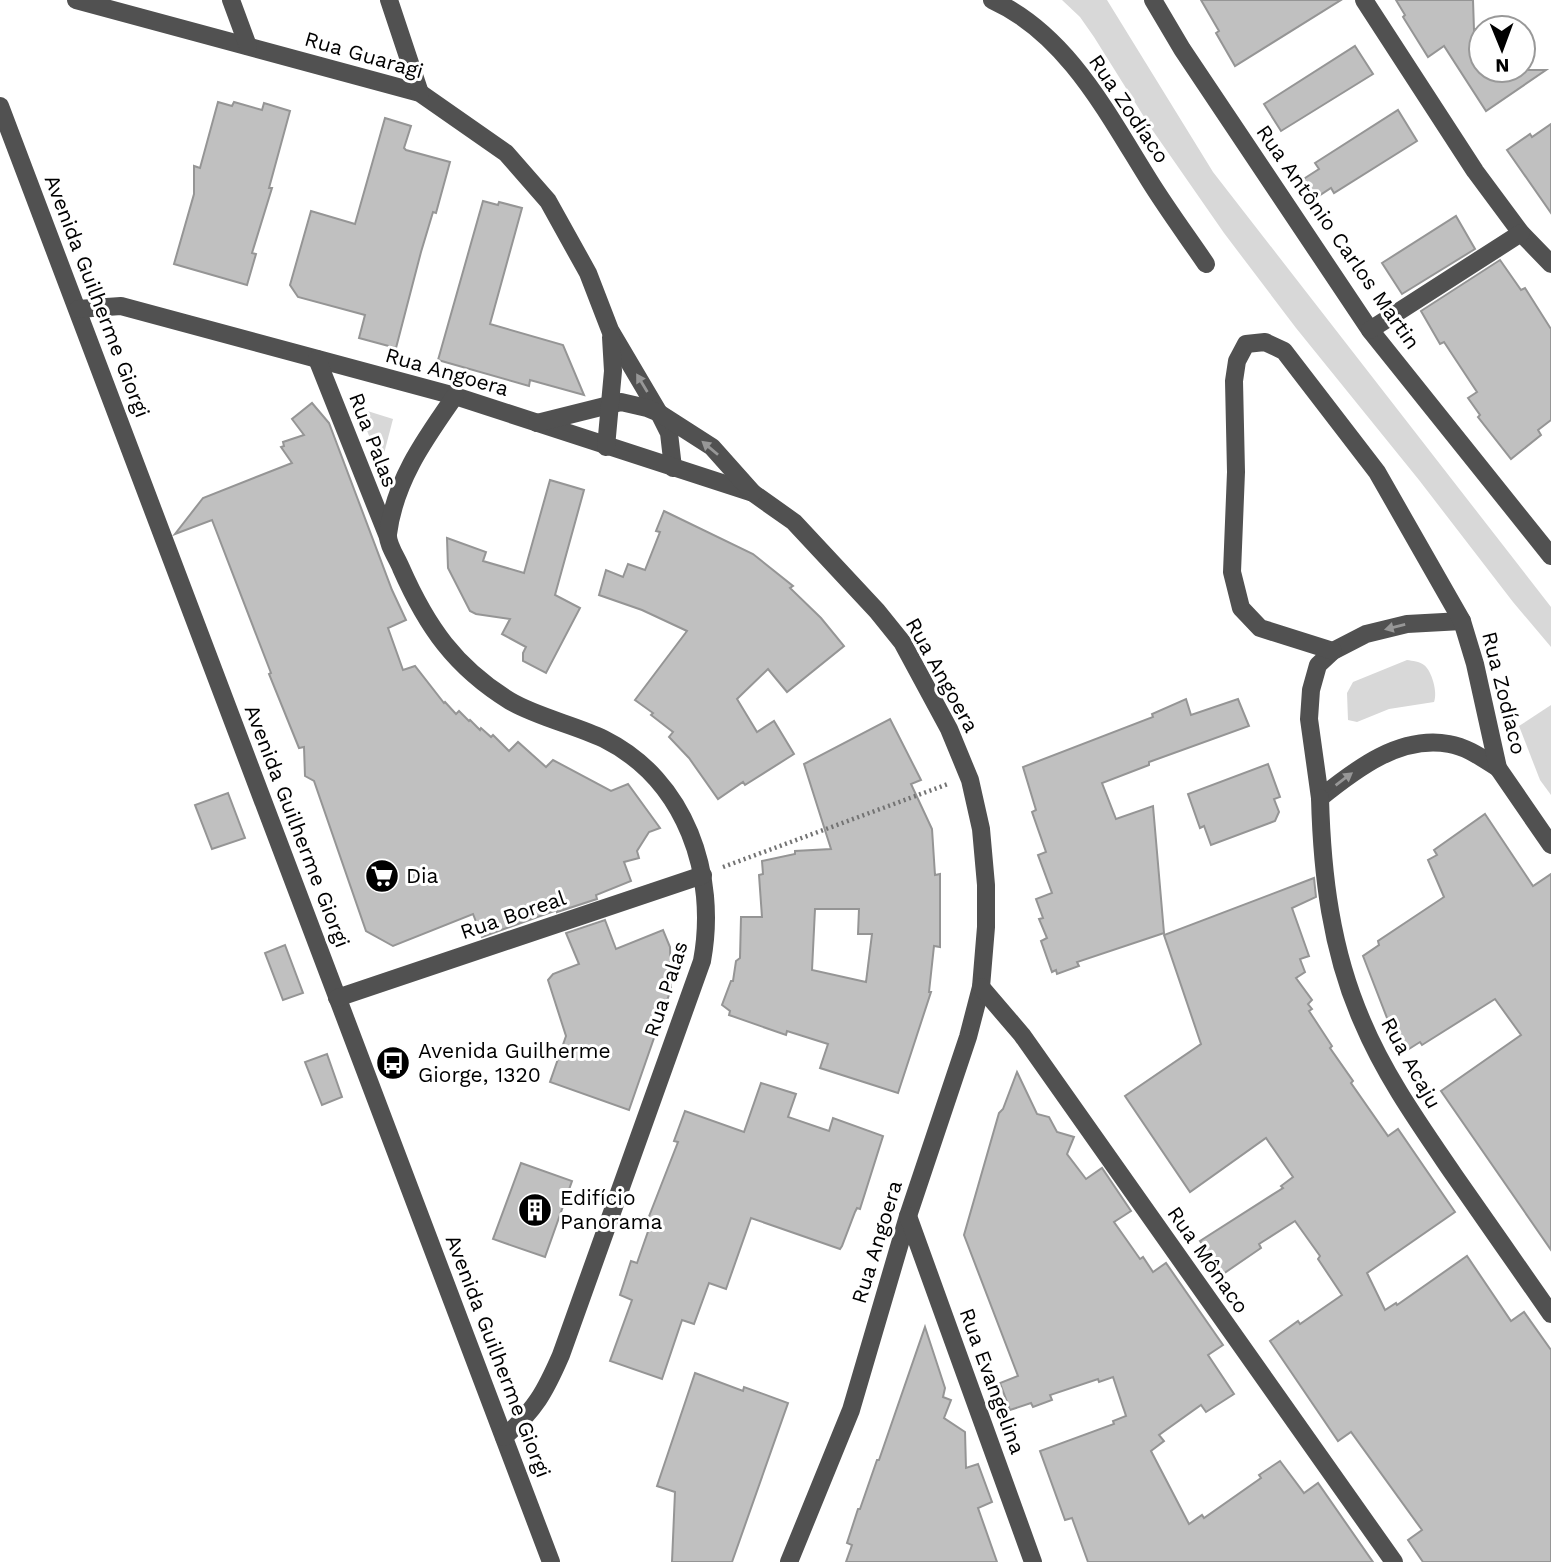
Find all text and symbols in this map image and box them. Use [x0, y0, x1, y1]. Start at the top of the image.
north arrow [1467, 14, 1537, 84]
street label: Rua Guaragi [302, 26, 426, 83]
street label: Rua Zodíaco [1084, 50, 1175, 168]
text: N [1495, 54, 1510, 77]
street label: Rua Antônio Carlos Martin [1251, 120, 1426, 354]
street label: Avenida Guilherme Giorgi [40, 171, 155, 421]
street label: Rua Angoera [382, 342, 512, 401]
one-way arrow [636, 373, 648, 393]
street label: Rua Palas [344, 389, 403, 491]
one-way arrow [702, 441, 719, 456]
street label: Rua Angoera [901, 613, 984, 737]
one-way arrow [1383, 622, 1405, 633]
street label: Rua Zodíaco [1477, 629, 1532, 757]
street label: Avenida Guilherme Giorgi [240, 701, 355, 951]
one-way arrow [1335, 773, 1353, 787]
supermarket icon: Dia [363, 857, 401, 895]
place label: Dia [406, 863, 439, 888]
street label: Rua Boreal [457, 885, 570, 944]
street label: Rua Palas [638, 938, 693, 1040]
street label: Rua Acaju [1376, 1013, 1447, 1113]
place label: Avenida Guilherme Giorge, 1320 [418, 1038, 611, 1087]
bus stop icon: Avenida Guilherme Giorge, 1320 [374, 1044, 412, 1082]
street label: Rua Angoera [846, 1177, 907, 1306]
place label: Edifício Panorama [560, 1185, 662, 1234]
building icon: Edifício Panorama [516, 1191, 554, 1229]
street label: Rua Mônaco [1162, 1201, 1254, 1318]
street label: Avenida Guilherme Giorgi [441, 1231, 556, 1481]
street label: Rua Evangelina [954, 1304, 1031, 1457]

